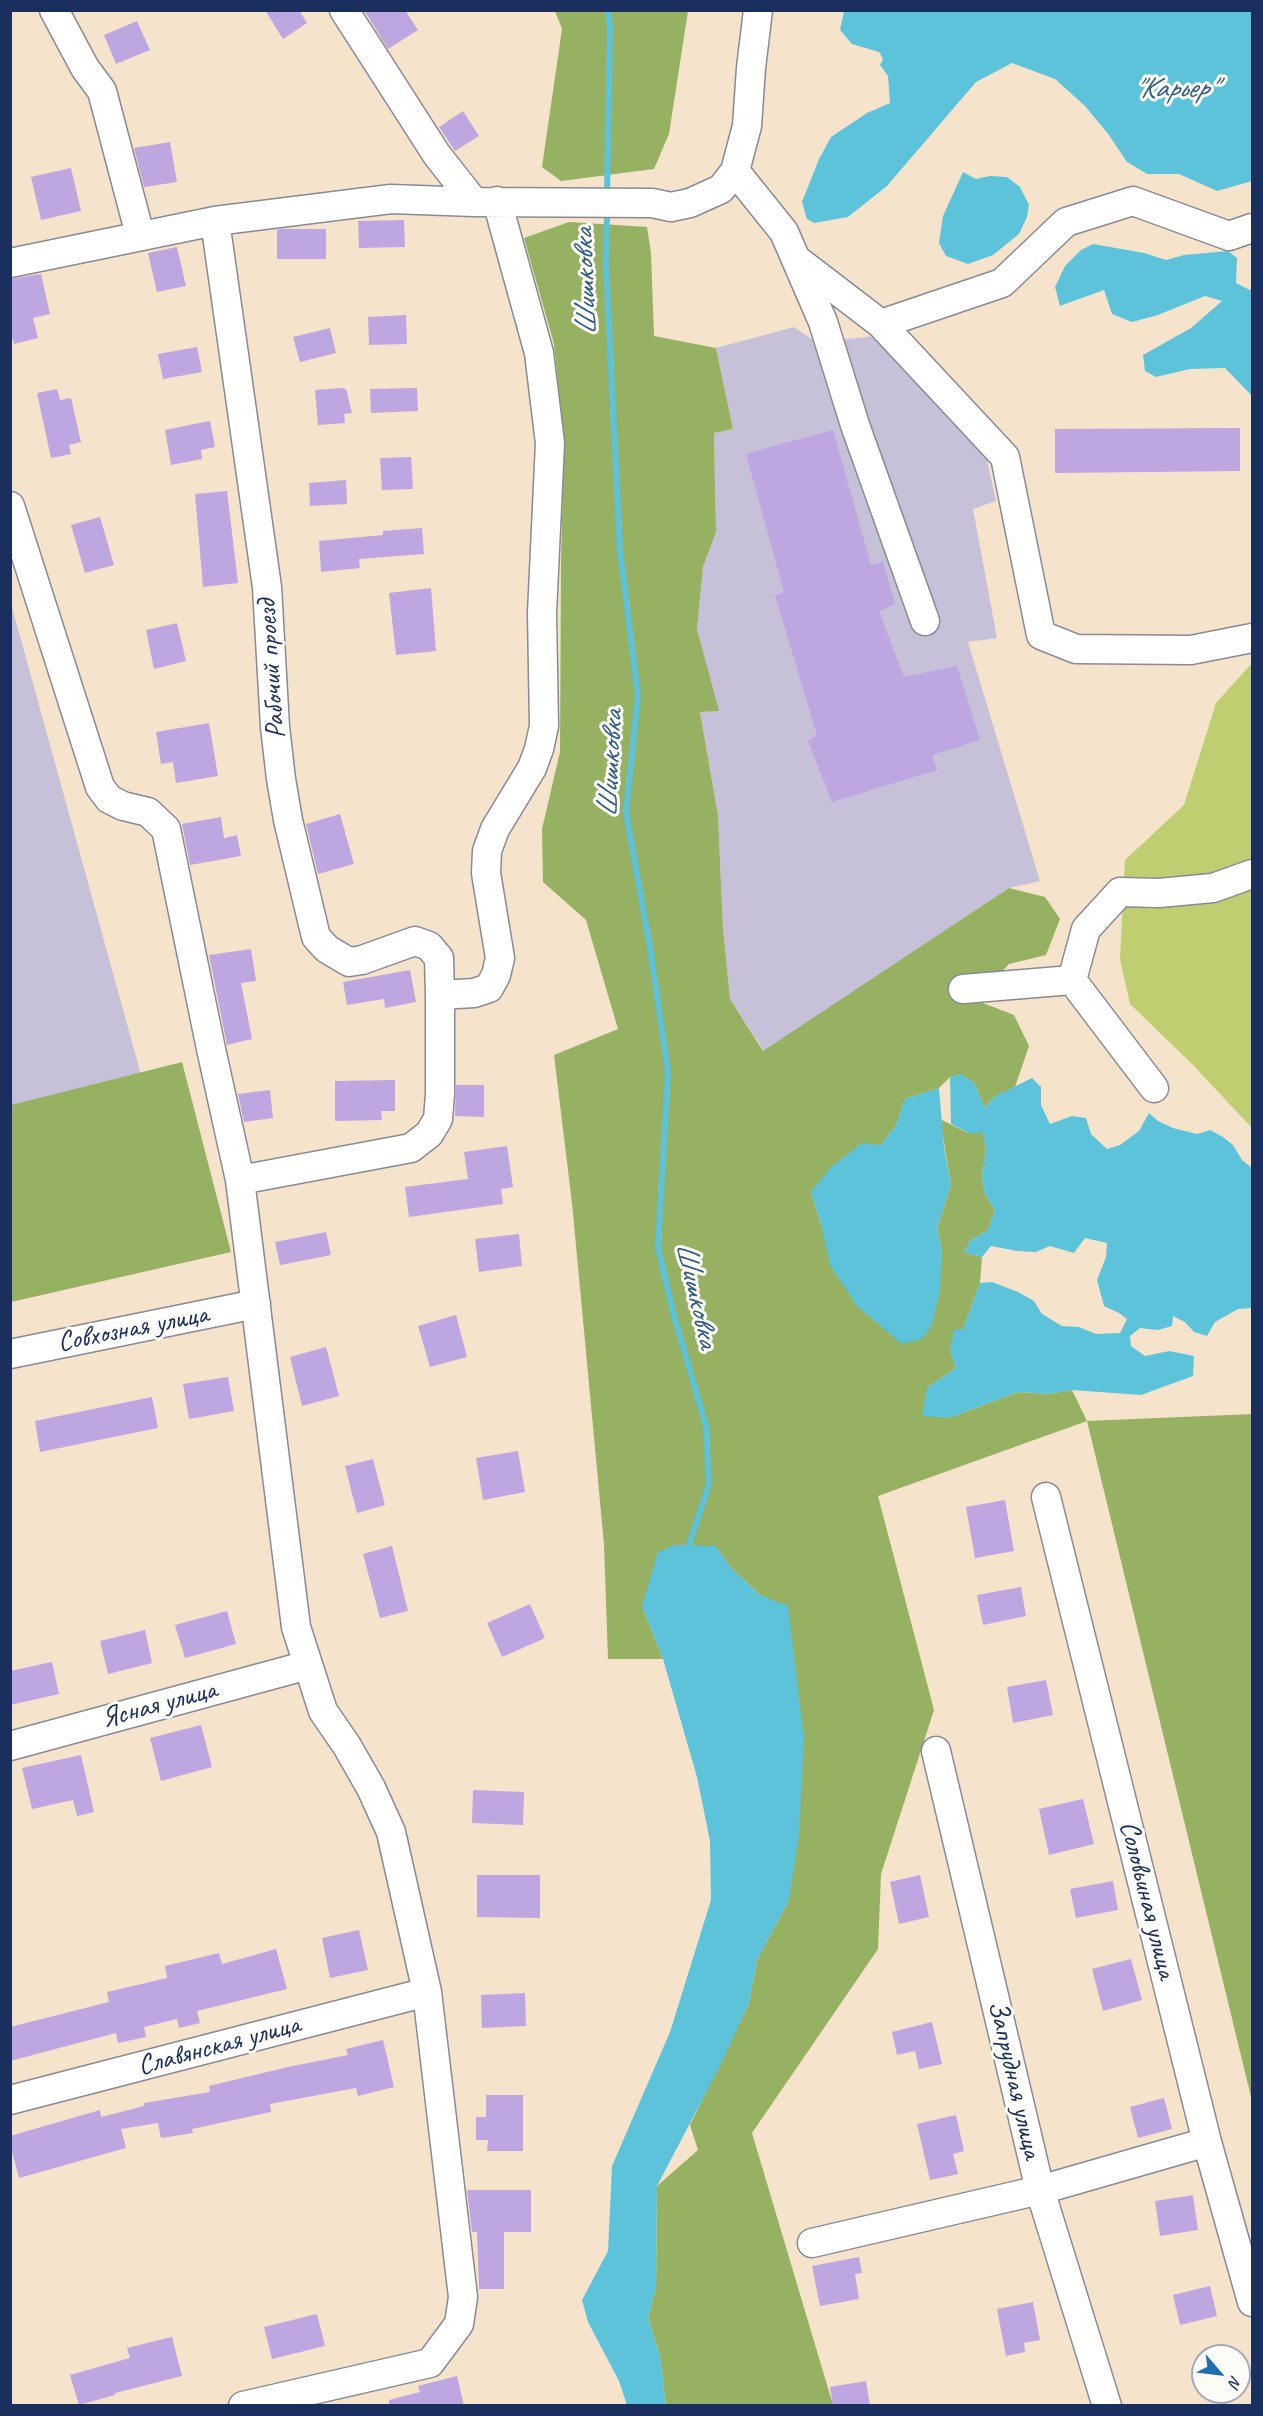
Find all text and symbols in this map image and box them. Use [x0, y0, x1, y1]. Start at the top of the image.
water label: "Карьер" [1133, 71, 1215, 107]
water label: Шишковка [566, 228, 606, 336]
street label: Рабочий проезд [250, 598, 294, 740]
water label: Шишковка [590, 710, 632, 818]
water label: Шишковка [666, 1239, 726, 1351]
street label: Совхозная улица [55, 1298, 211, 1360]
street label: Ясная улица [98, 1673, 220, 1737]
street label: Соловьиная улица [1111, 1818, 1183, 1982]
street label: Запрудная улица [979, 1998, 1049, 2162]
street label: Славянская улица [134, 2008, 304, 2084]
north arrow [1191, 2344, 1251, 2404]
text: N [1224, 2372, 1246, 2391]

